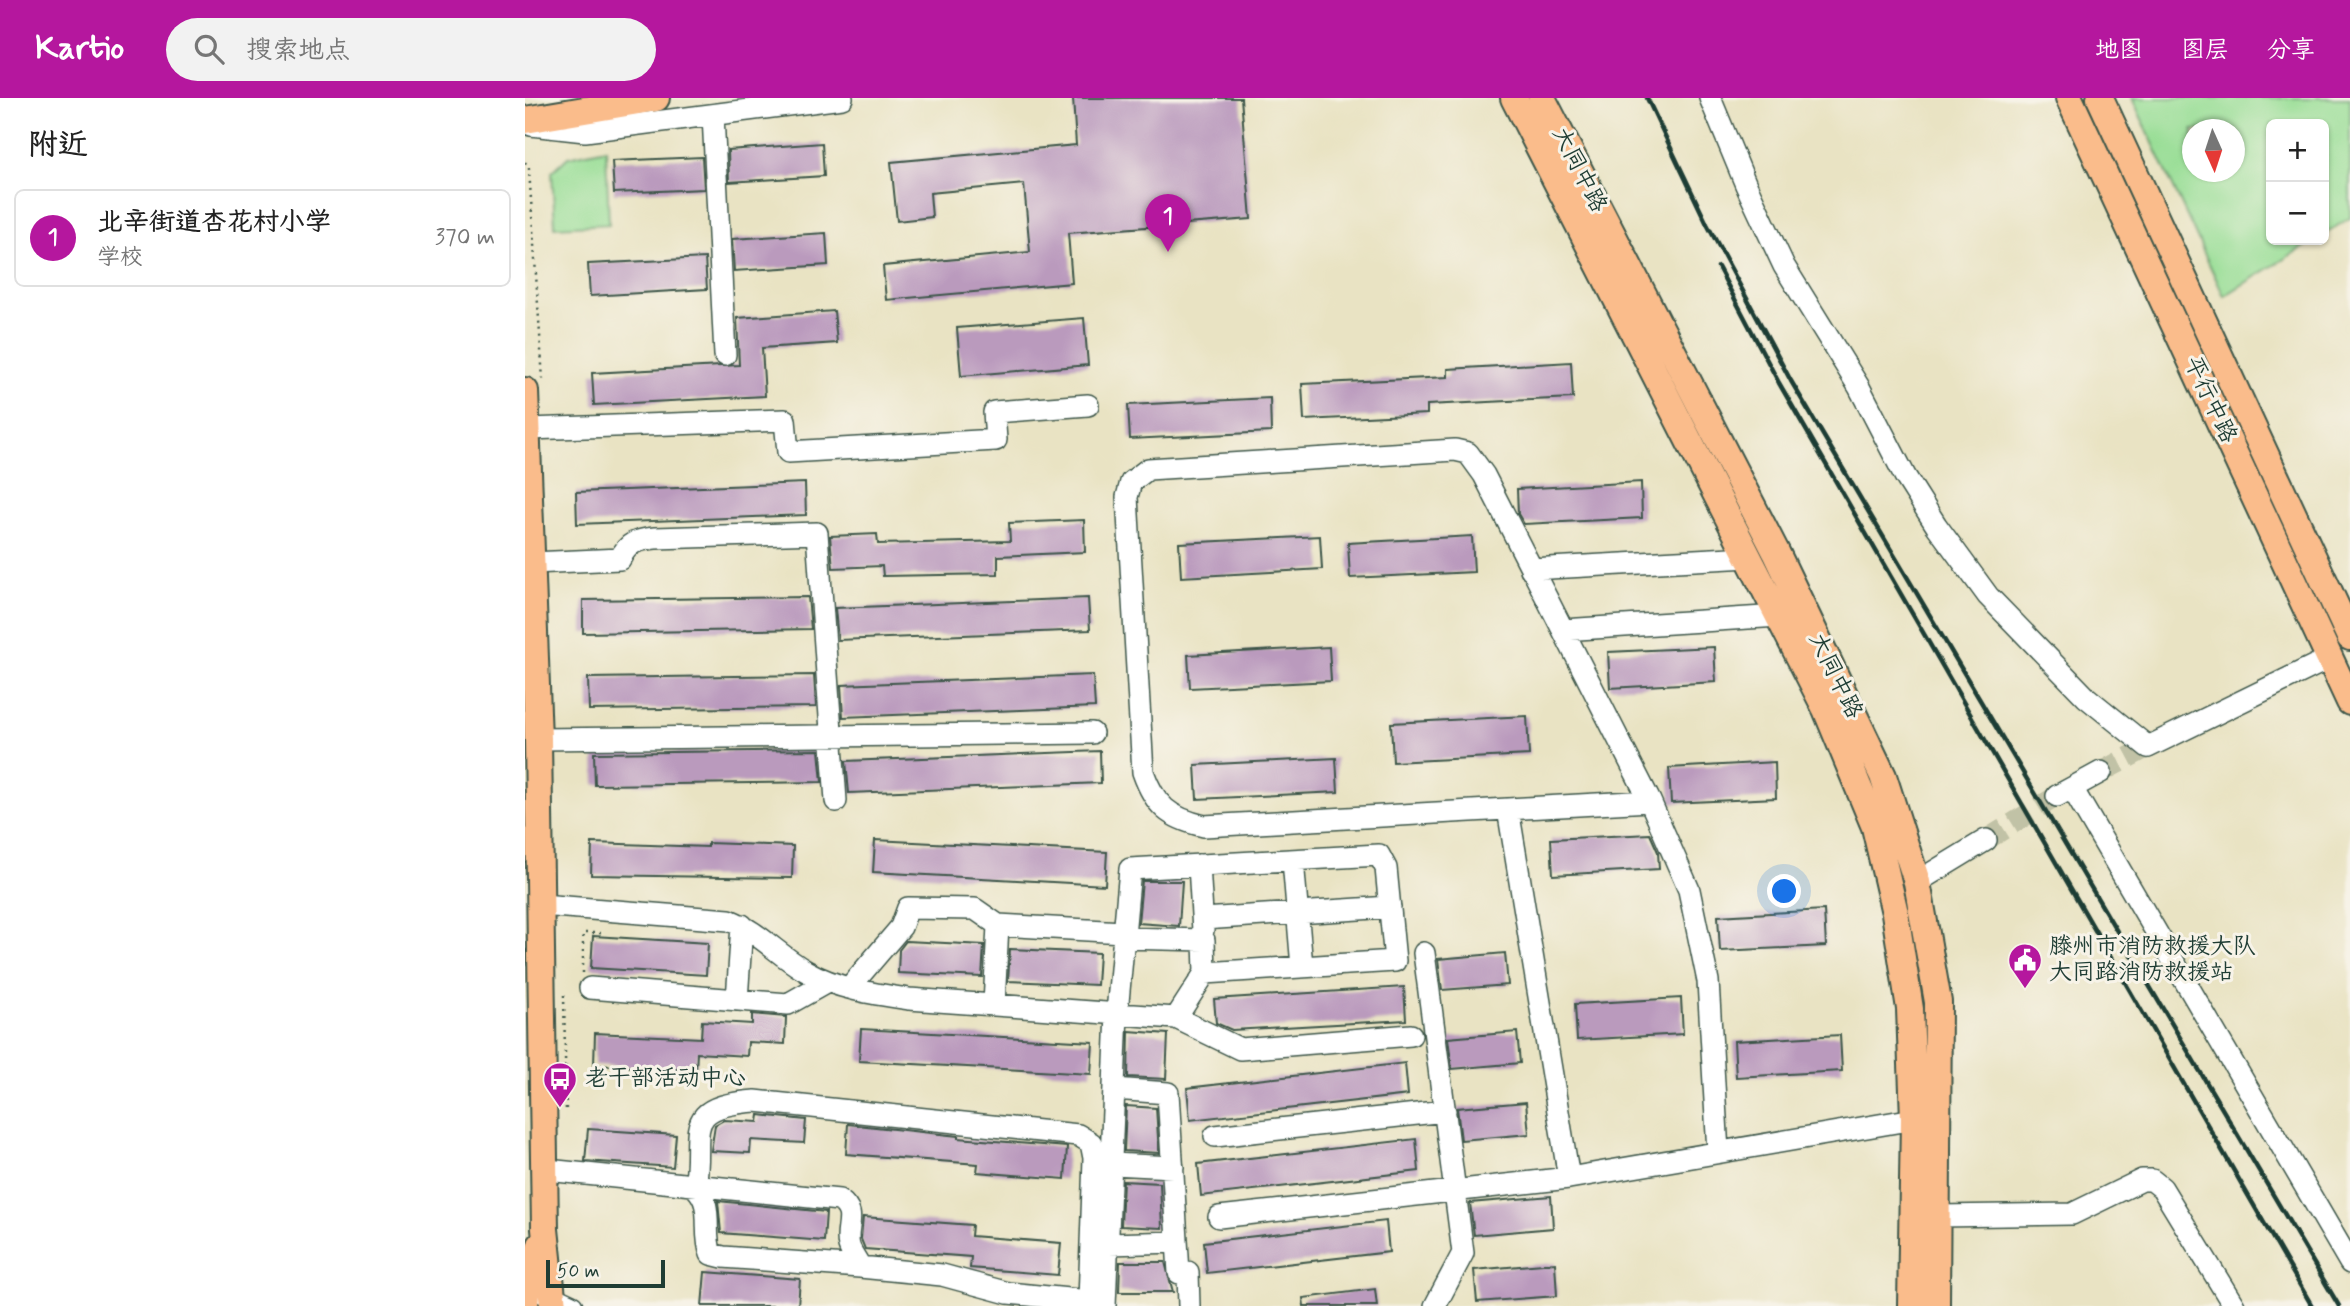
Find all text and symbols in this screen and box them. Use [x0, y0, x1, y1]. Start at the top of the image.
search box [166, 18, 656, 81]
text: Kartio [35, 27, 124, 71]
icon: search [190, 30, 228, 68]
text: 搜索地点 [246, 34, 350, 68]
text: 地图 [2095, 35, 2143, 66]
text: 图层 [2181, 35, 2229, 66]
text: 分享 [2267, 35, 2315, 66]
north arrow [2182, 119, 2245, 182]
map controls [2266, 119, 2329, 245]
button: + [2266, 119, 2329, 182]
street label: 大同中路 [1545, 122, 1613, 218]
text: 附近 [28, 126, 88, 165]
button: − [2266, 182, 2329, 245]
pin: 1 [1145, 194, 1191, 252]
text: 北辛街道杏花村小学 [97, 206, 331, 240]
text: 1 [48, 223, 58, 253]
text: 370 m [435, 223, 495, 253]
text: 学校 [97, 243, 143, 273]
street label: 平行中路 [2177, 352, 2243, 448]
street label: 大同中路 [1801, 628, 1869, 724]
your location [1767, 874, 1801, 908]
place label: 滕州市消防救援大队 大同路消防救援站 [2049, 932, 2256, 988]
public building icon: 滕州市消防救援大队 大同路消防救援站 [2006, 941, 2044, 990]
bus stop icon: 老干部活动中心 [541, 1060, 579, 1109]
place label: 老干部活动中心 [585, 1064, 746, 1094]
scale bar [546, 1257, 665, 1289]
text: 50 m [557, 1259, 600, 1284]

